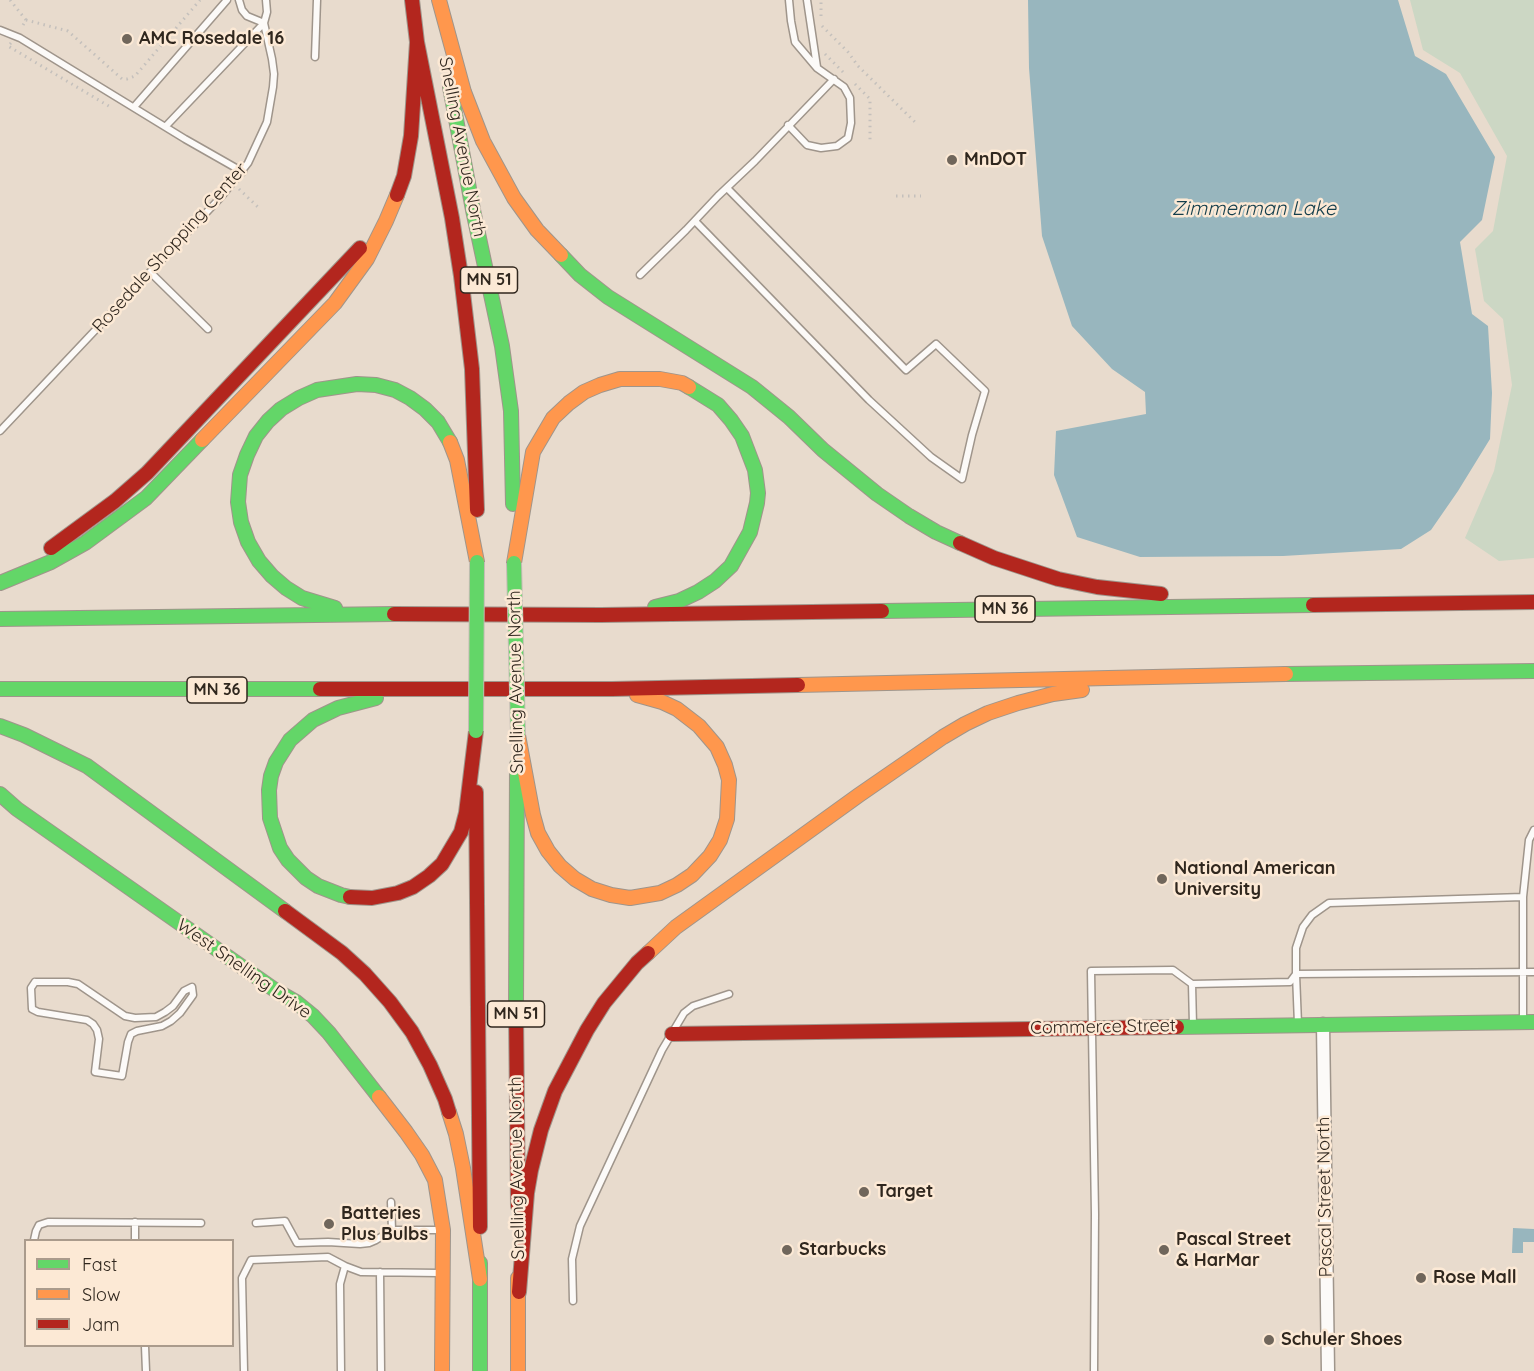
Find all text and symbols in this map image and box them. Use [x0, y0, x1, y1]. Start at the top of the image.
place label: AMC Rosedale 16 [139, 28, 284, 50]
marker: AMC Rosedale 16 [120, 32, 134, 46]
street label: Snelling Avenue North [434, 55, 490, 239]
place label: MnDOT [964, 149, 1027, 171]
marker: MnDOT [945, 153, 959, 167]
street label: Rosedale Shopping Center [88, 159, 252, 337]
water label: Zimmerman Lake [1172, 197, 1336, 221]
road number: MN 51 [460, 267, 518, 293]
street label: Snelling Avenue North [504, 590, 528, 774]
road number: MN 36 [975, 596, 1035, 622]
road number: MN 36 [187, 677, 247, 703]
place label: National American University [1174, 858, 1335, 900]
marker: National American University [1155, 872, 1169, 886]
street label: West Snelling Drive [173, 914, 315, 1024]
road number: MN 51 [488, 1001, 544, 1027]
street label: Commerce Street [1030, 1015, 1176, 1039]
street label: Snelling Avenue North [505, 1076, 529, 1260]
street label: Pascal Street North [1313, 1117, 1337, 1277]
place label: Target [876, 1181, 933, 1203]
marker: Target [857, 1185, 871, 1199]
place label: Batteries Plus Bulbs [341, 1203, 428, 1246]
marker: Batteries Plus Bulbs [322, 1217, 336, 1231]
place label: Pascal Street & HarMar [1176, 1229, 1291, 1272]
legend [24, 1239, 234, 1347]
place label: Starbucks [799, 1239, 886, 1261]
marker: Starbucks [780, 1243, 794, 1257]
marker: Pascal Street & HarMar [1157, 1243, 1171, 1257]
text: Fast [82, 1253, 117, 1276]
place label: Rose Mall [1433, 1267, 1517, 1289]
marker: Rose Mall [1414, 1271, 1428, 1285]
text: Slow [82, 1283, 120, 1306]
text: Jam [82, 1313, 120, 1336]
place label: Schuler Shoes [1281, 1329, 1402, 1351]
marker: Schuler Shoes [1262, 1333, 1276, 1347]

